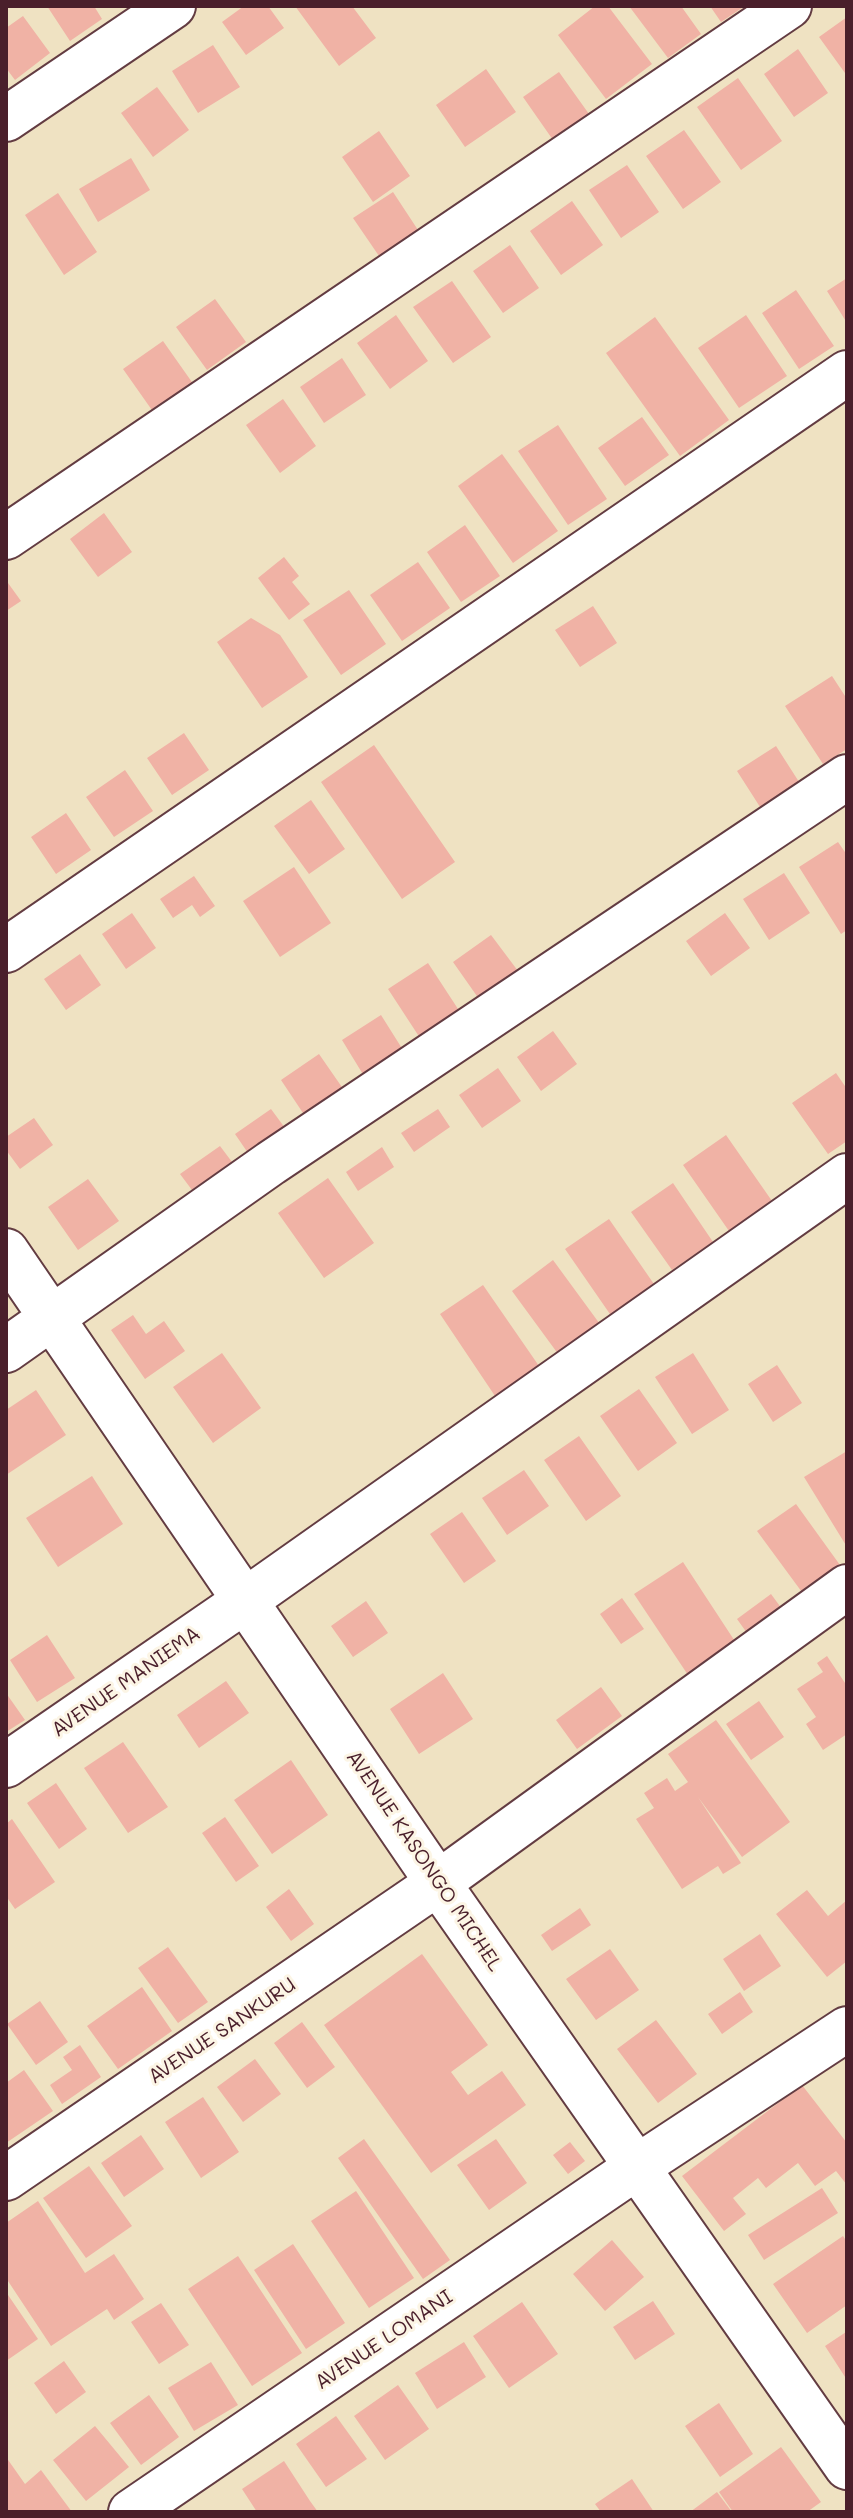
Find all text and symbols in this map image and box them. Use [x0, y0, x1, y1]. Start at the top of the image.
street label: AVENUE MANIEMA [47, 1622, 205, 1742]
street label: AVENUE KASONGO MICHEL [341, 1746, 507, 1976]
street label: AVENUE SANKURU [144, 1973, 300, 2089]
street label: AVENUE LOMANI [311, 2285, 457, 2395]

